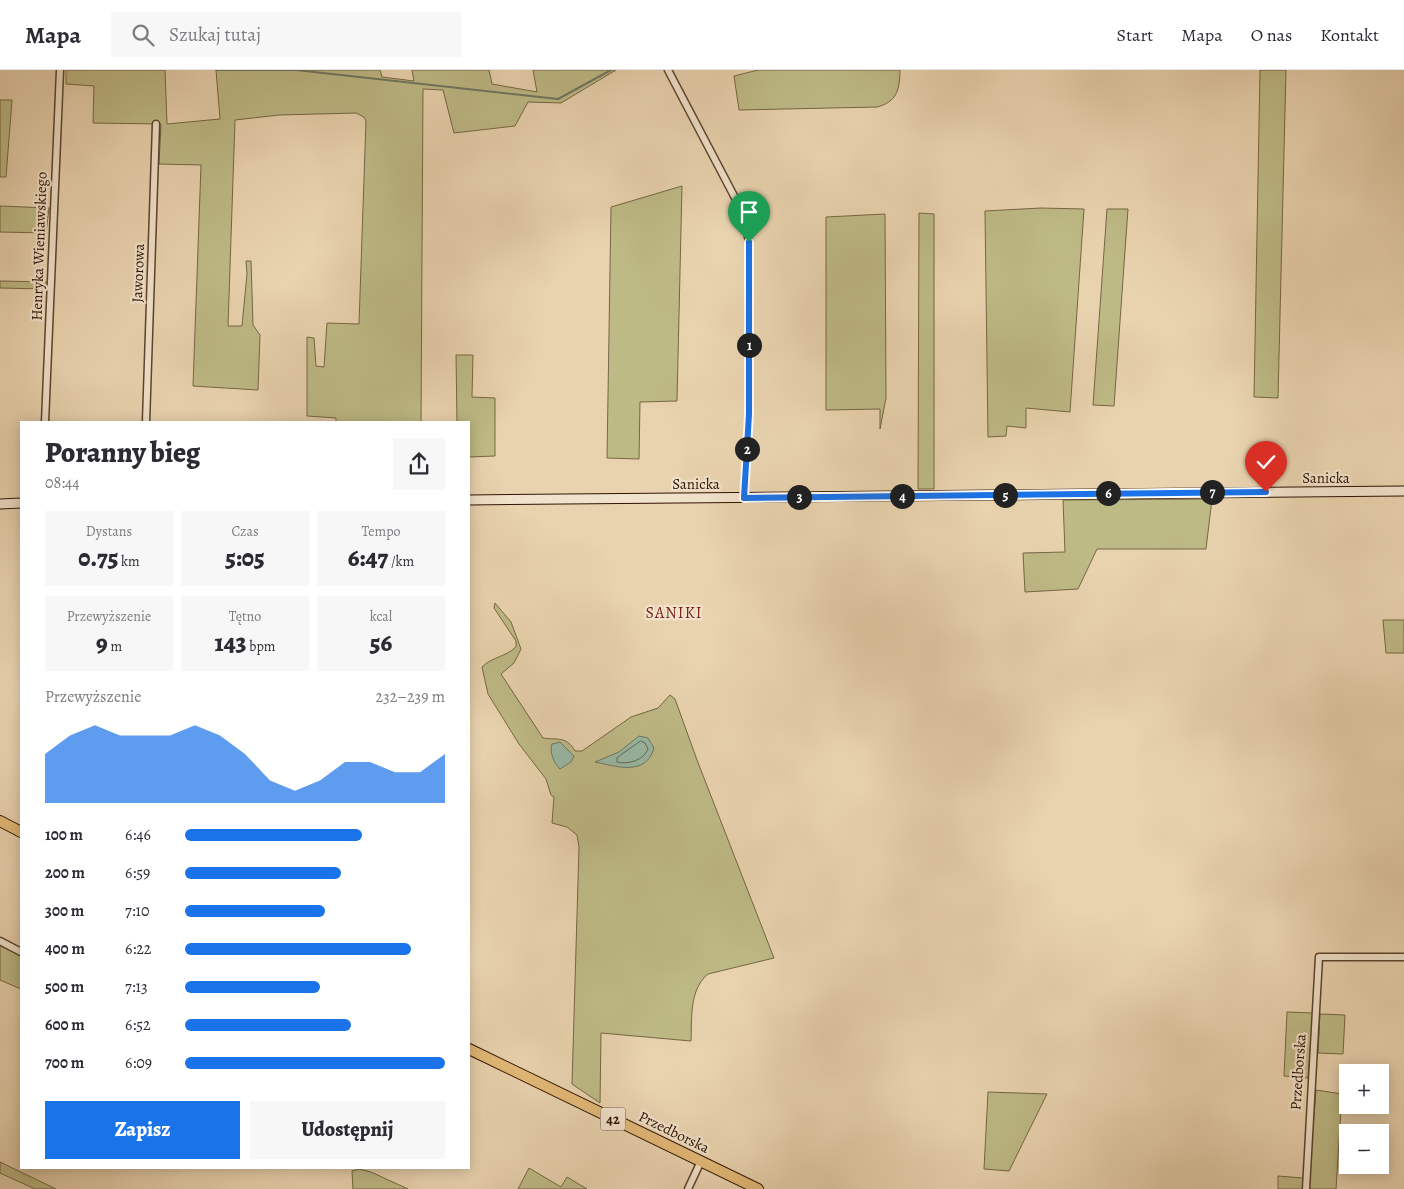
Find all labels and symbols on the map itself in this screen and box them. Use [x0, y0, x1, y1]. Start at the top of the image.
street label: Henryka Wieniawskiego [26, 171, 52, 321]
pin [728, 191, 770, 242]
street label: Jaworowa [127, 243, 149, 303]
pin: 1 [736, 332, 762, 358]
pin: 2 [734, 436, 760, 462]
pin [1245, 441, 1287, 492]
street label: Sanicka [1302, 468, 1350, 488]
street label: Sanicka [672, 474, 720, 494]
pin: 6 [1096, 480, 1120, 506]
pin: 7 [1200, 480, 1224, 504]
pin: 5 [992, 482, 1018, 508]
pin: 3 [786, 484, 812, 510]
pin: 4 [890, 484, 914, 508]
district label: SANIKI [646, 602, 702, 624]
street label: Przedborska [1285, 1033, 1311, 1111]
street label: Przedborska [635, 1106, 713, 1158]
road number: 42 [600, 1108, 626, 1130]

